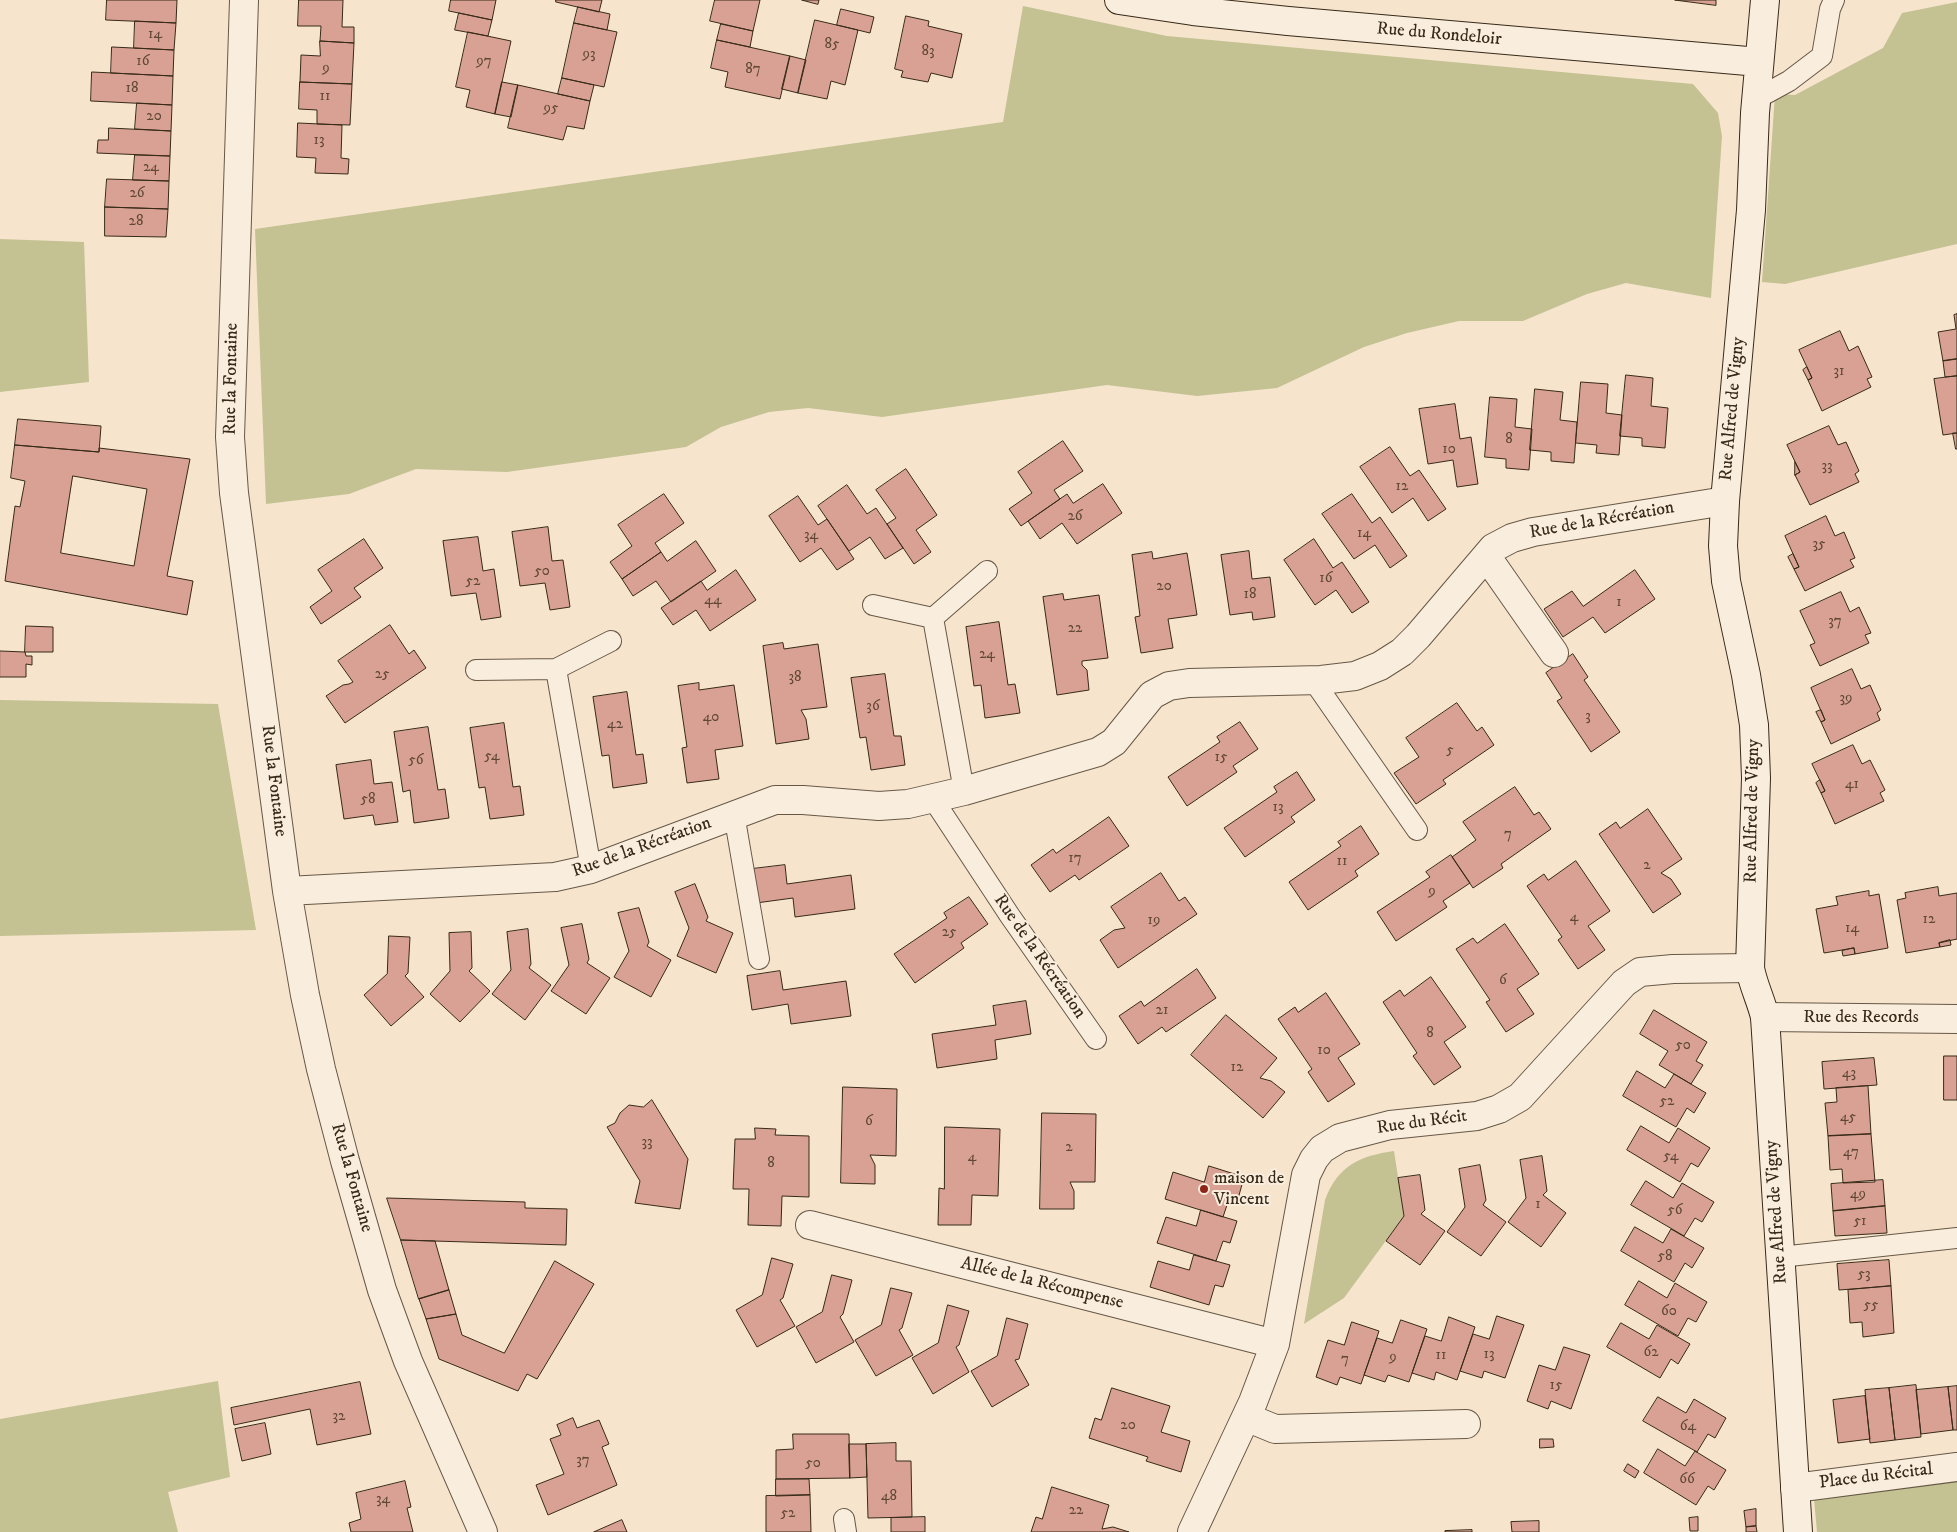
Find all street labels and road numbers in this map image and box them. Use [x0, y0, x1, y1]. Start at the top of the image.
street label: Rue du Rondeloir [1376, 19, 1502, 51]
street label: Rue la Fontaine [220, 323, 244, 435]
street label: Rue Alfred de Vigny [1716, 336, 1750, 482]
street label: Rue de la Récréation [1528, 498, 1676, 544]
street label: Rue la Fontaine [255, 724, 291, 838]
street label: Rue Alfred de Vigny [1741, 739, 1765, 883]
street label: Rue de la Récréation [569, 813, 715, 883]
street label: Rue de la Récréation [988, 891, 1090, 1023]
street label: Rue des Records [1803, 1007, 1919, 1029]
street label: Rue du Récit [1375, 1106, 1469, 1140]
street label: Rue la Fontaine [325, 1121, 377, 1235]
street label: Rue Alfred de Vigny [1761, 1139, 1793, 1285]
street label: Allée de la Récompense [958, 1253, 1126, 1315]
street label: Place du Récital [1818, 1459, 1934, 1495]

